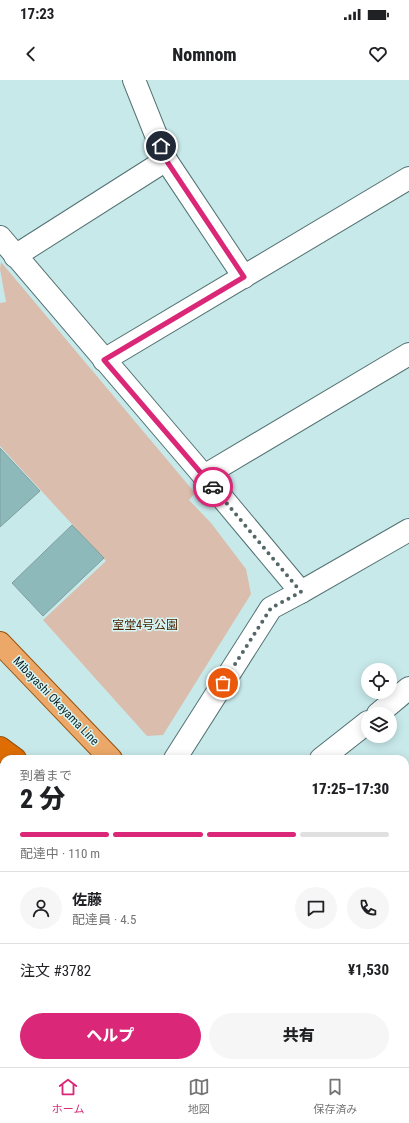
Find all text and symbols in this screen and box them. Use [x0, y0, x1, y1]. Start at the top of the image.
text: 17:23 [20, 5, 54, 23]
icon: back [20, 43, 42, 65]
icon: heart [367, 43, 389, 65]
text: Nomnom [172, 44, 237, 65]
pin [144, 129, 178, 163]
icon: home [150, 135, 172, 157]
courier [193, 467, 233, 507]
icon: car [202, 476, 224, 498]
park label: 室堂4号公園 [112, 618, 178, 632]
street label: Mibayashi Okayama Line [10, 654, 102, 748]
map controls [361, 663, 397, 743]
button: locate [361, 663, 397, 699]
pin [206, 666, 240, 700]
icon: bag [212, 672, 234, 694]
button: layers [361, 707, 397, 743]
text: 到着まで [20, 768, 72, 783]
text: 17:25–17:30 [311, 780, 389, 798]
text: 2 分 [20, 784, 65, 814]
text: 配達中 · 110 m [20, 846, 100, 861]
button: person [20, 887, 62, 929]
button: chat [295, 887, 337, 929]
button: phone [347, 887, 389, 929]
text: 佐藤 [72, 891, 102, 909]
text: 配達員 · 4.5 [72, 912, 136, 927]
text: ¥1,530 [348, 961, 389, 979]
text: 注文 #3782 [20, 962, 91, 980]
button: ヘルプ [20, 1013, 201, 1059]
button: 共有 [209, 1013, 389, 1059]
tab: ホーム [52, 1076, 84, 1116]
tab: 地図 [188, 1076, 210, 1116]
tab: 保存済み [313, 1076, 357, 1116]

